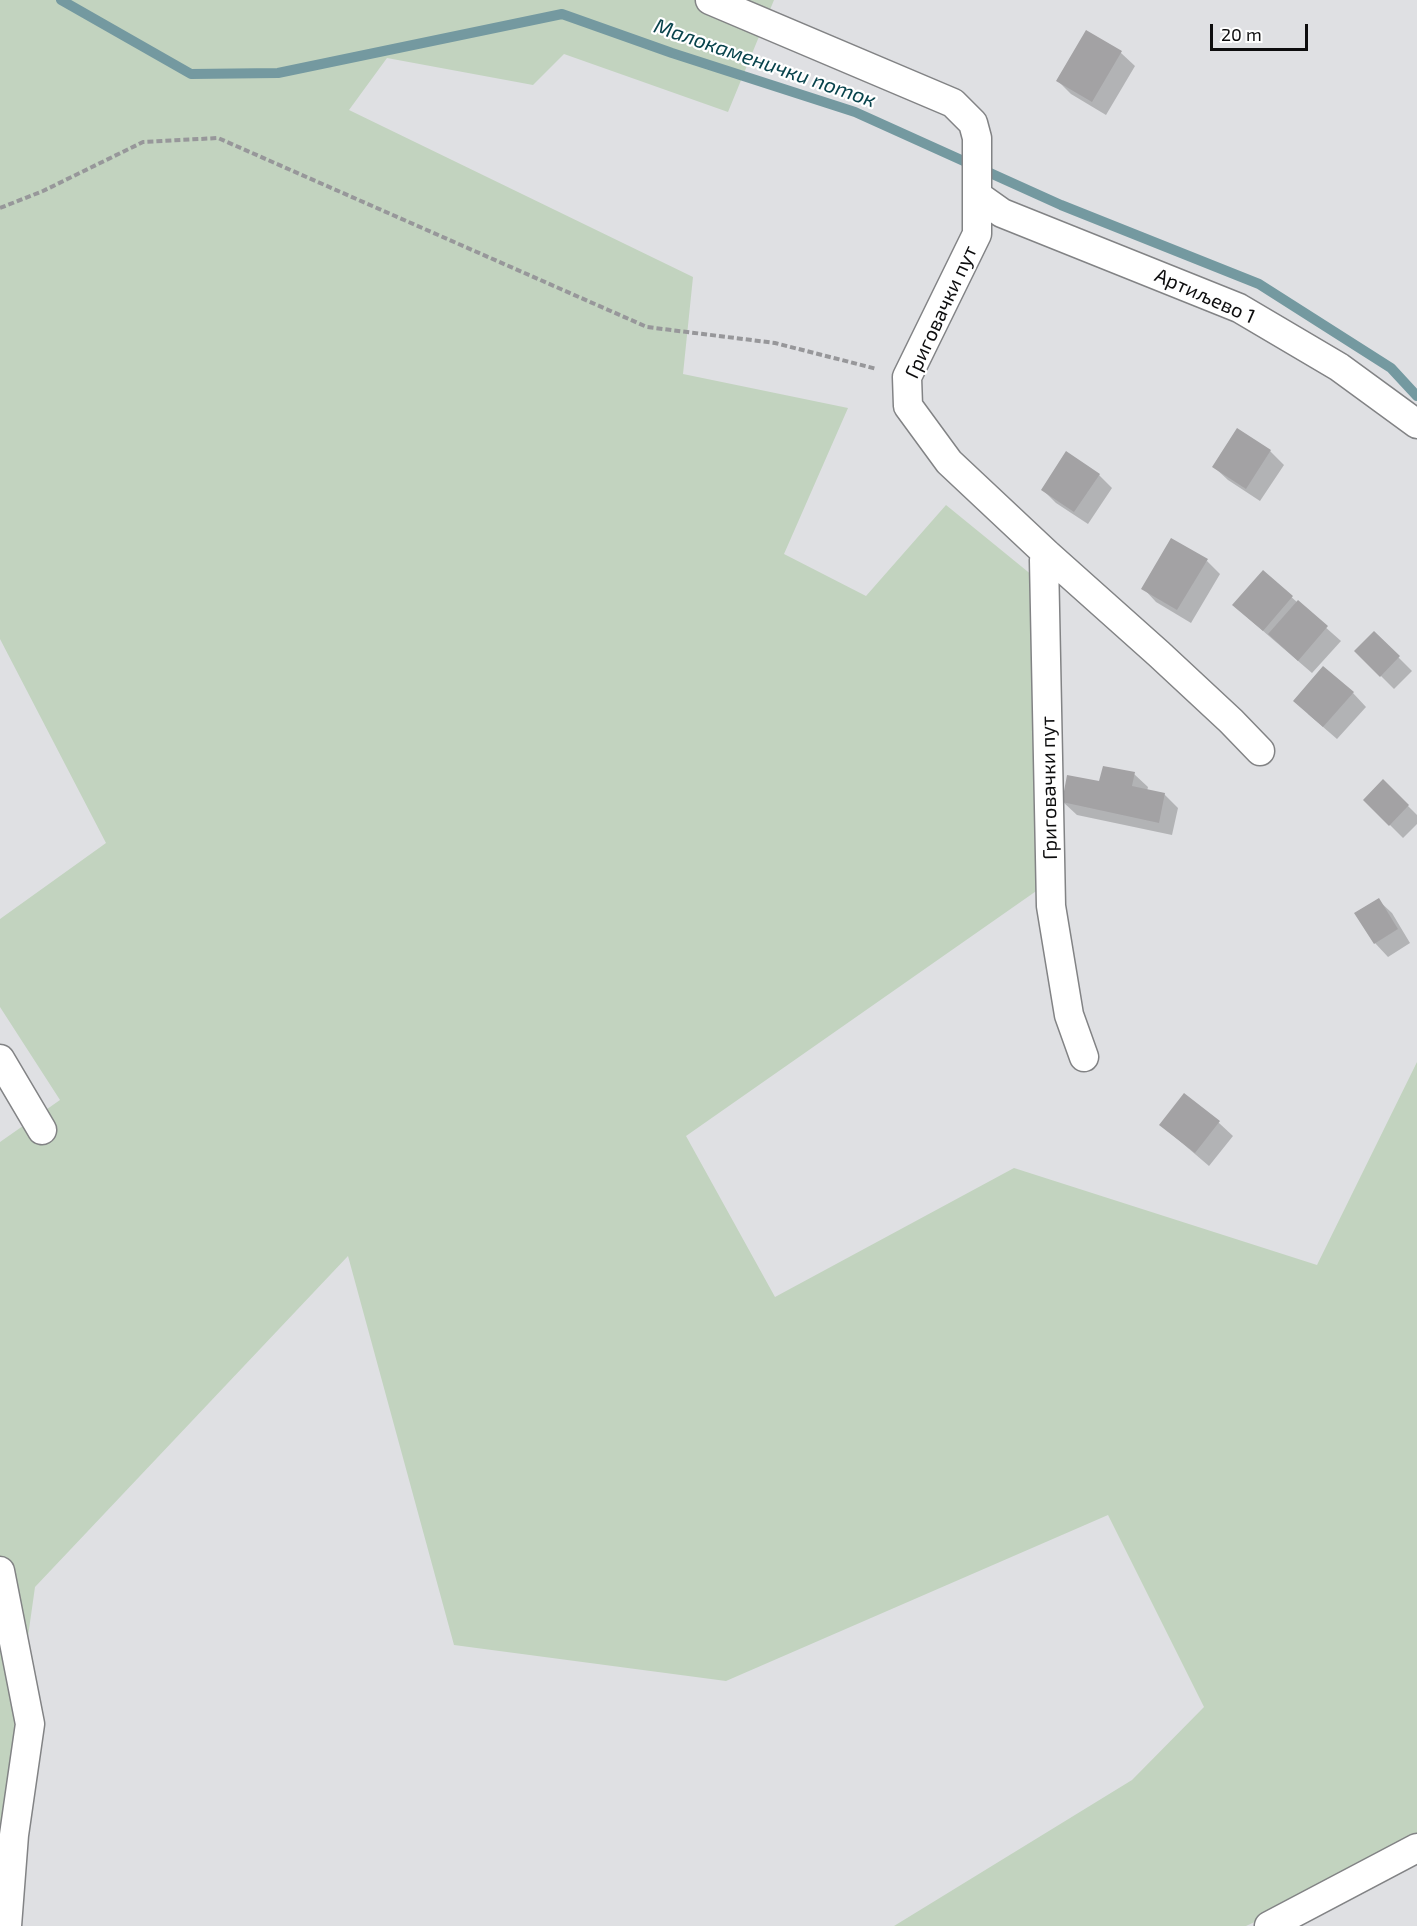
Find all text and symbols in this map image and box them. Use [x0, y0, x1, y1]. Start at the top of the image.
scale bar [1213, 12, 1310, 50]
water label: Малокаменички поток [651, 13, 879, 113]
text: 20 m [1221, 23, 1262, 45]
street label: Григовачки пут [900, 242, 982, 382]
street label: Артиљево 1 [1151, 263, 1259, 329]
street label: Григовачки пут [1036, 716, 1062, 860]

